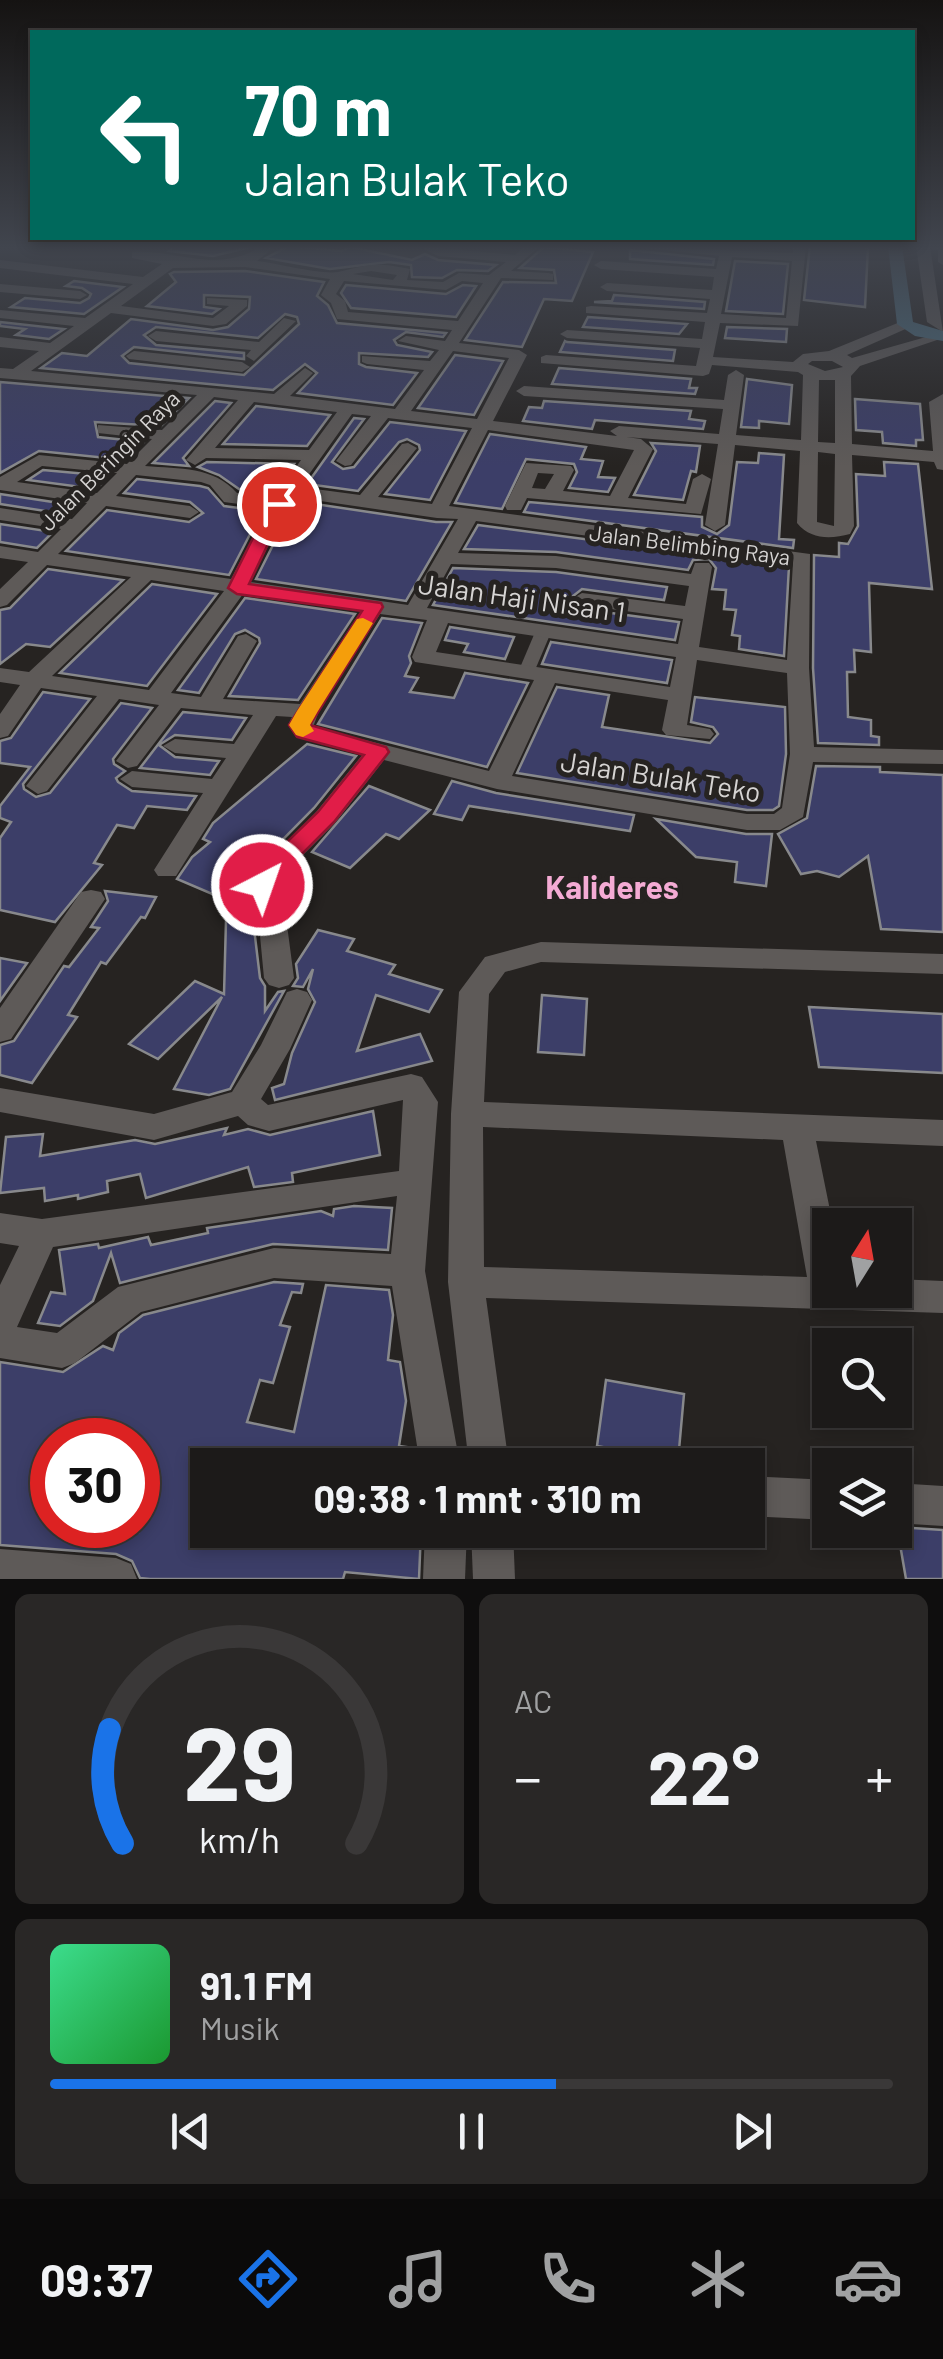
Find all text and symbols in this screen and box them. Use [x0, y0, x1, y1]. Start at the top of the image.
text: 70 m [245, 66, 392, 150]
icon: left [80, 70, 210, 200]
text: Jalan Bulak Teko [245, 151, 570, 205]
street label: Jalan Beringin Raya [34, 385, 184, 535]
pin [237, 462, 322, 547]
icon: arrive [252, 477, 307, 532]
street label: Jalan Belimbing Raya [588, 519, 792, 569]
street label: Jalan Haji Nisan 1 [416, 566, 628, 628]
street label: Jalan Bulak Teko [559, 743, 763, 809]
position arrow [210, 833, 314, 937]
district label: Kalideres [545, 867, 679, 905]
north arrow [812, 1208, 912, 1308]
map controls [812, 1208, 912, 1548]
button: search [812, 1328, 912, 1428]
speed limit sign: 30 [30, 1418, 160, 1548]
button: layers [812, 1448, 912, 1548]
text: 09:38 · 1 mnt · 310 m [314, 1475, 641, 1521]
text: AC [514, 1681, 552, 1719]
text: 29 [183, 1697, 296, 1822]
text: 22° [647, 1730, 760, 1820]
text: − [514, 1743, 542, 1809]
text: + [865, 1743, 893, 1809]
text: km/h [199, 1817, 280, 1860]
text: 91.1 FM [200, 1962, 313, 2008]
text: Musik [200, 2008, 280, 2046]
icon: previous [163, 2104, 218, 2159]
icon: pause [444, 2104, 499, 2159]
icon: next [725, 2104, 780, 2159]
icon: directions [233, 2244, 303, 2314]
icon: music [383, 2244, 453, 2314]
icon: phone [533, 2244, 603, 2314]
icon: climate [683, 2244, 753, 2314]
icon: car [833, 2244, 903, 2314]
text: 09:37 [40, 2252, 153, 2306]

